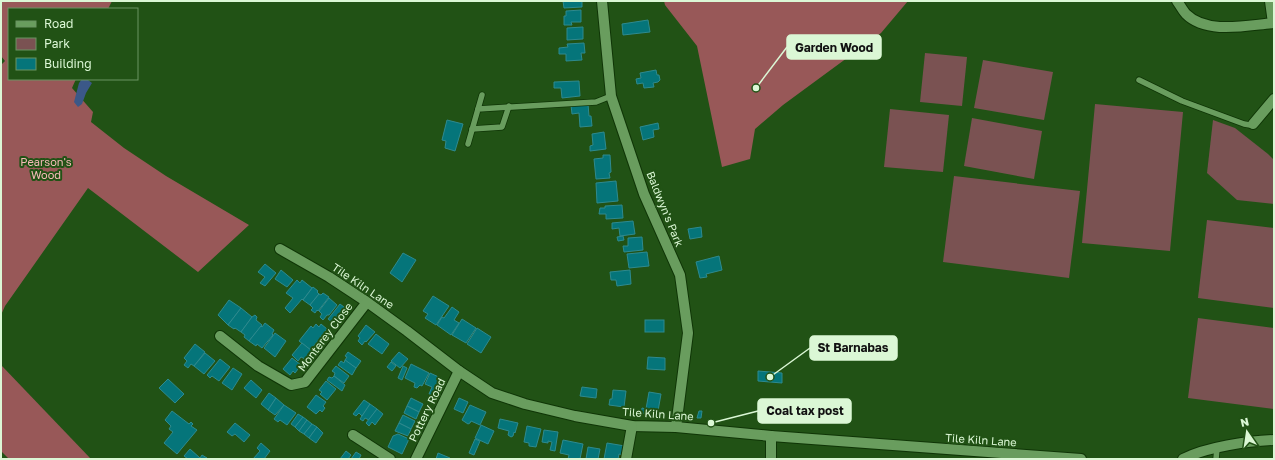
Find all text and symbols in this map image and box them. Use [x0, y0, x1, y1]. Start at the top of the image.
legend [8, 8, 138, 80]
text: Road [44, 16, 73, 31]
callout: Garden Wood [787, 35, 881, 59]
text: Park [44, 36, 70, 51]
text: Garden Wood [795, 40, 873, 55]
text: Building [44, 56, 92, 71]
park label: Pearson's Wood [20, 155, 72, 181]
street label: Baldwyn's Park [644, 169, 687, 249]
street label: Tile Kiln Lane [330, 260, 397, 311]
street label: Monterey Close [295, 300, 355, 374]
callout: St Barnabas [810, 336, 897, 360]
text: St Barnabas [817, 340, 889, 355]
street label: Pottery Road [406, 376, 448, 444]
callout: Coal tax post [758, 399, 851, 423]
text: Coal tax post [766, 403, 844, 418]
street label: Tile Kiln Lane [622, 405, 694, 422]
north arrow [1227, 412, 1267, 452]
text: N [1239, 414, 1250, 429]
street label: Tile Kiln Lane [945, 431, 1017, 448]

